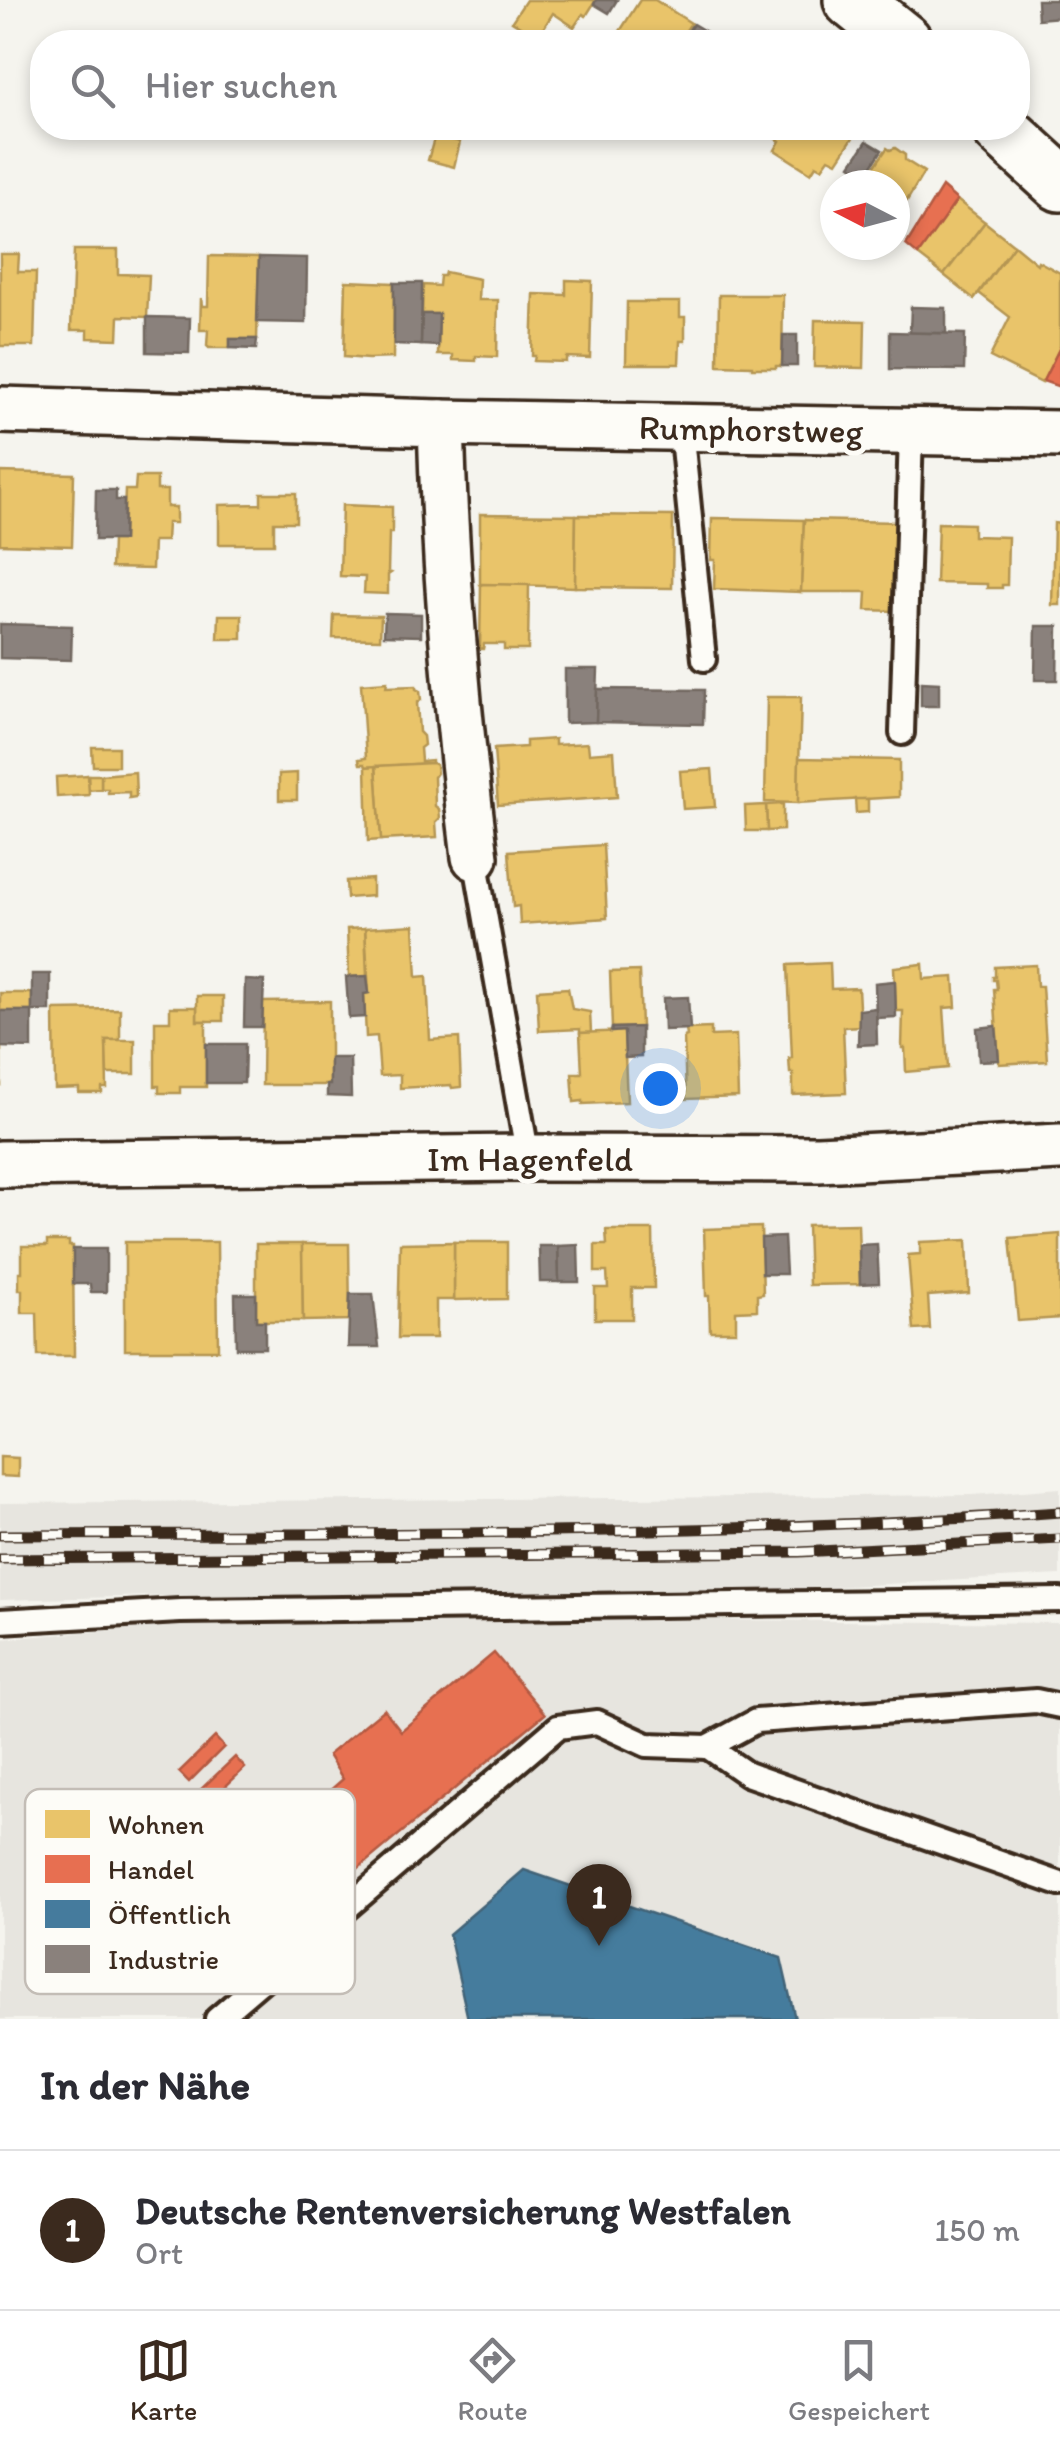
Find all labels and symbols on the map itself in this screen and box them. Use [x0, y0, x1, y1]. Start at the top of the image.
north arrow [820, 170, 910, 260]
street label: Rumphorstweg [638, 406, 864, 452]
your location [635, 1063, 686, 1114]
street label: Im Hagenfeld [427, 1138, 633, 1180]
legend [25, 1789, 355, 1994]
text: Wohnen [108, 1807, 205, 1841]
text: Handel [108, 1852, 194, 1886]
pin: 1 [566, 1864, 632, 1946]
text: Öffentlich [108, 1897, 231, 1931]
text: Industrie [108, 1942, 219, 1976]

